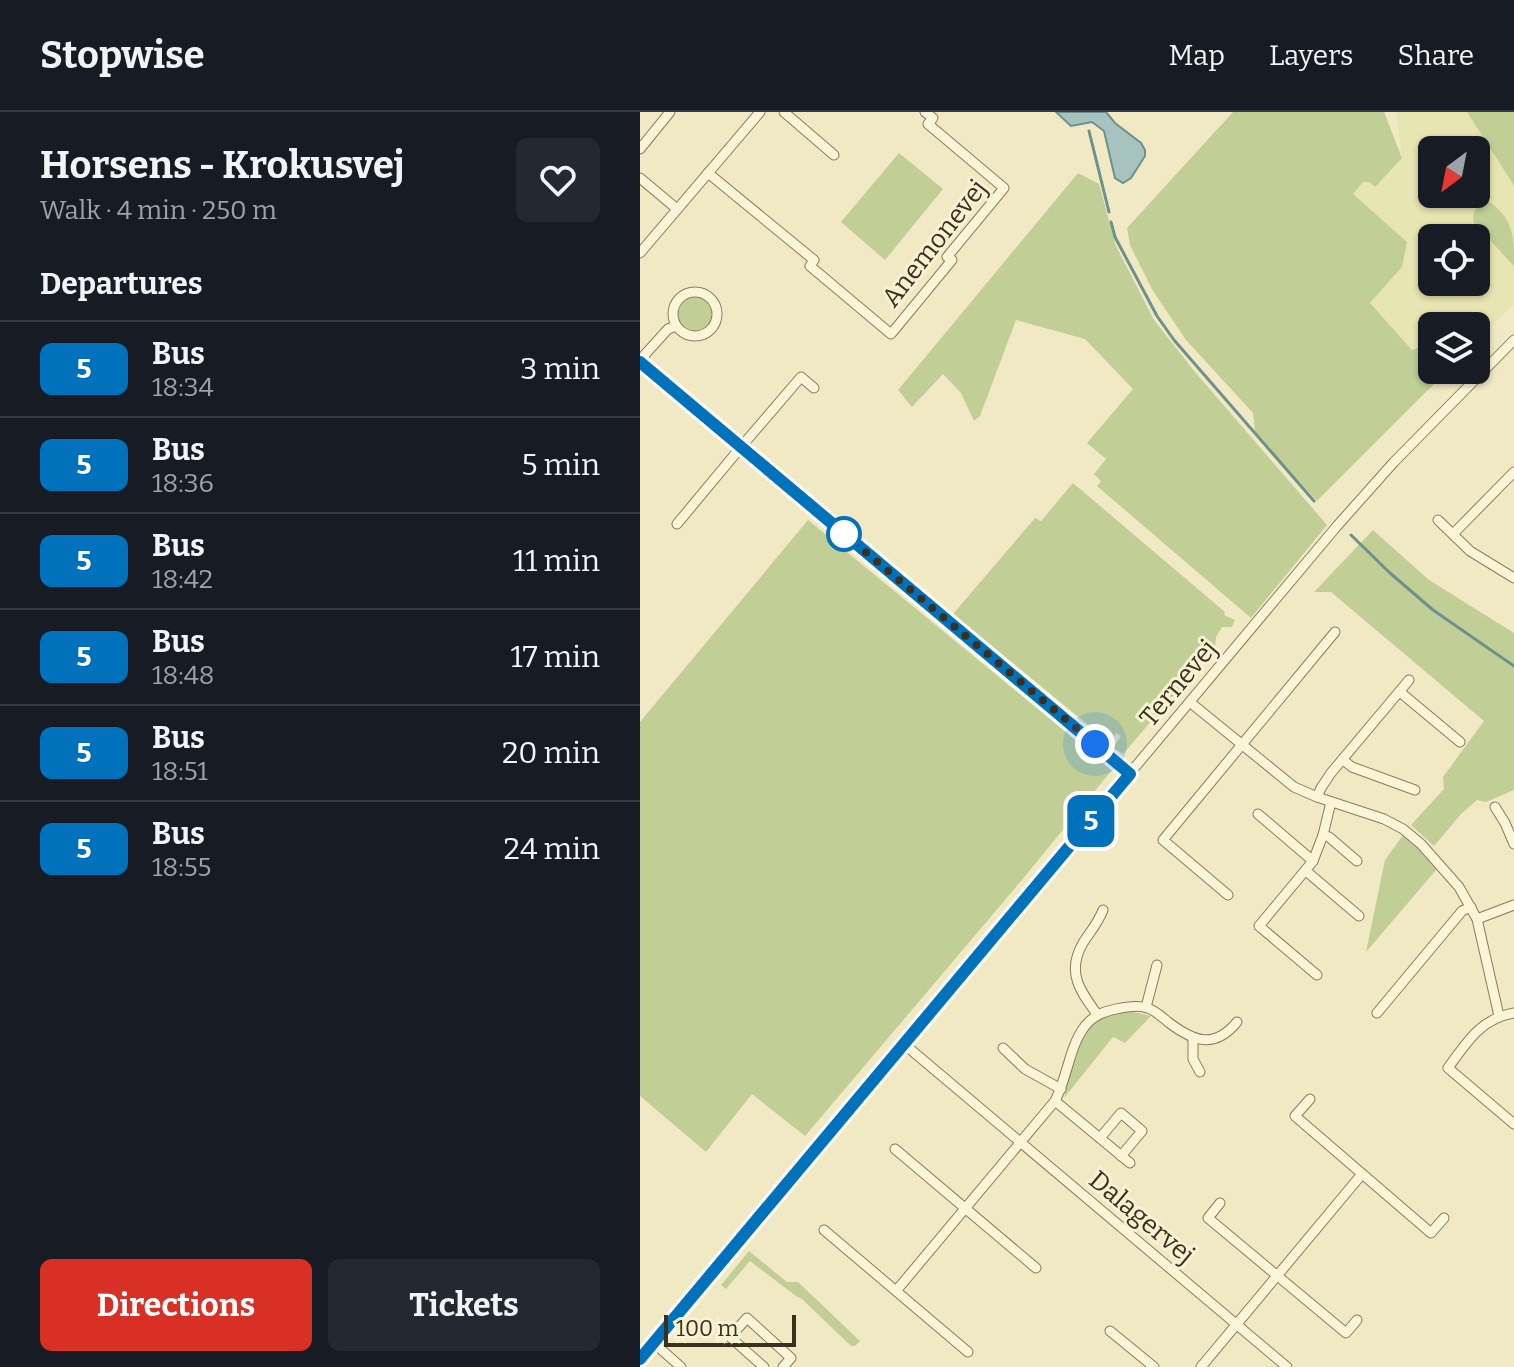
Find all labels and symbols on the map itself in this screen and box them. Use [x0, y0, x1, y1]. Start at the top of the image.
north arrow [1418, 136, 1490, 208]
street label: Anemonevej [875, 174, 994, 313]
unlabelled marker [827, 517, 861, 551]
street label: Ternevej [1133, 634, 1224, 733]
your location [1075, 724, 1115, 764]
line badge: 5 [1065, 795, 1117, 847]
street label: Dalagervej [1083, 1164, 1201, 1270]
scale bar [664, 1311, 796, 1347]

